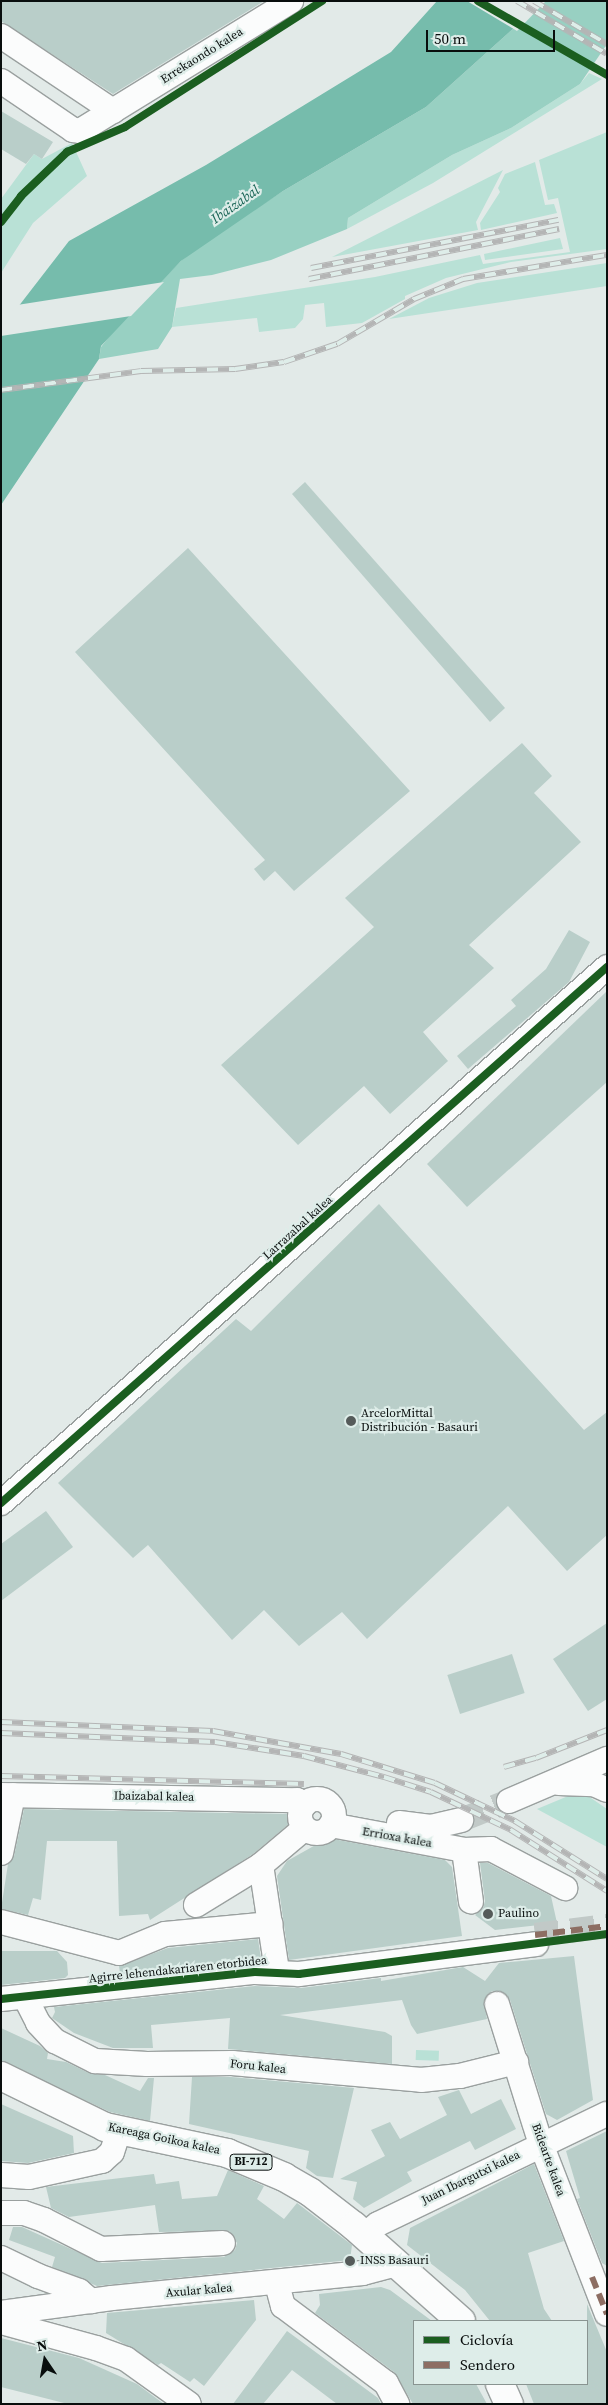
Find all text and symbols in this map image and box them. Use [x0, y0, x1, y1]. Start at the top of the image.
scale bar [428, 20, 557, 52]
street label: Errekaondo kalea [158, 25, 246, 87]
text: 50 m [434, 28, 466, 49]
water label: Ibaizabal [207, 181, 263, 227]
street label: Larrazabal kalea [260, 1193, 336, 1263]
place label: ArcelorMittal Distribución - Basauri [361, 1407, 478, 1435]
marker: ArcelorMittal Distribución - Basauri [345, 1415, 357, 1427]
street label: Ibaizabal kalea [114, 1789, 194, 1805]
street label: Errioxa kalea [361, 1825, 433, 1851]
place label: Paulino [498, 1907, 539, 1921]
marker: Paulino [482, 1908, 494, 1920]
street label: Agirre lehendakariaren etorbidea [88, 1953, 268, 1987]
street label: Foru kalea [229, 2057, 287, 2077]
street label: Kareaga Goikoa kalea [107, 2120, 221, 2158]
street label: Bidearte kalea [528, 2122, 568, 2198]
street label: Juan Ibargutxi kalea [419, 2148, 523, 2208]
road number: BI-712 [228, 2154, 274, 2170]
place label: INSS Basauri [360, 2254, 429, 2268]
marker: INSS Basauri [344, 2255, 356, 2267]
street label: Axular kalea [165, 2281, 233, 2301]
legend [413, 2320, 588, 2385]
text: Ciclovía [460, 2329, 513, 2350]
text: N [35, 2334, 49, 2356]
north arrow [20, 2335, 70, 2385]
text: Sendero [460, 2354, 515, 2375]

